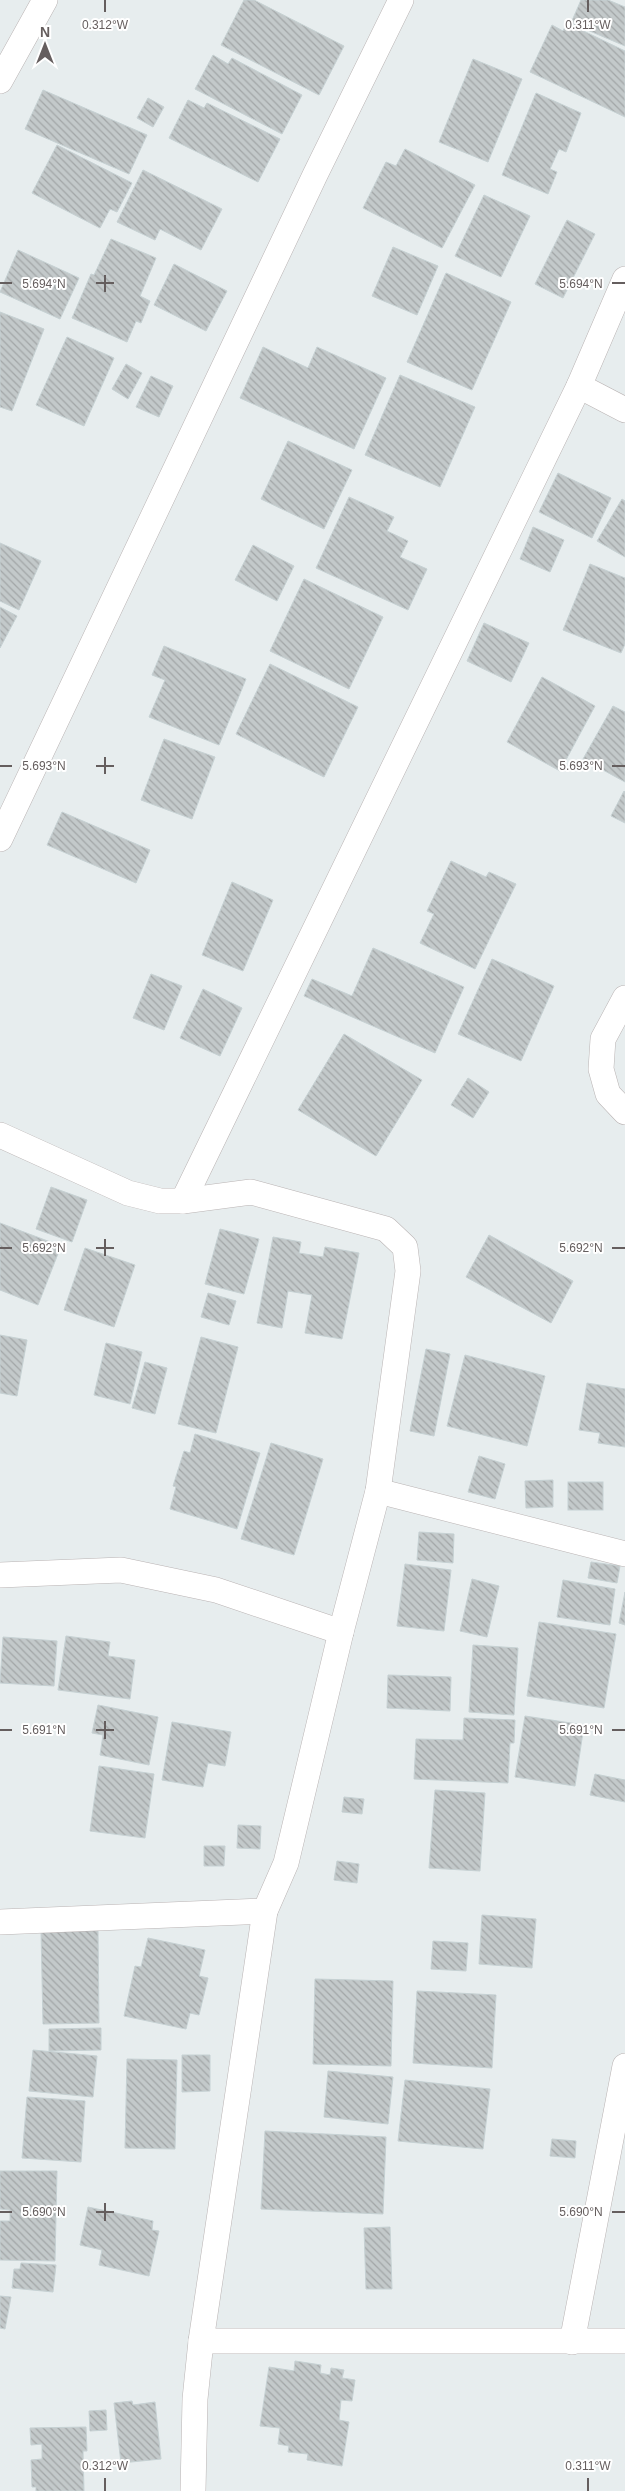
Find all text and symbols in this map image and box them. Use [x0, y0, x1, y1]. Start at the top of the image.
text: 0.312°W [82, 18, 129, 32]
text: 0.311°W [565, 18, 611, 32]
north arrow [20, 20, 70, 70]
text: N [40, 24, 50, 40]
text: 5.694°N [22, 277, 66, 291]
text: 5.694°N [559, 277, 603, 291]
text: 5.693°N [22, 759, 66, 773]
text: 5.693°N [559, 759, 603, 773]
text: 5.692°N [22, 1241, 66, 1255]
text: 5.692°N [559, 1241, 603, 1255]
text: 5.691°N [22, 1723, 66, 1737]
text: 5.691°N [559, 1723, 603, 1737]
text: 5.690°N [22, 2205, 66, 2219]
text: 5.690°N [559, 2205, 603, 2219]
text: 0.312°W [82, 2459, 129, 2473]
text: 0.311°W [565, 2459, 611, 2473]

